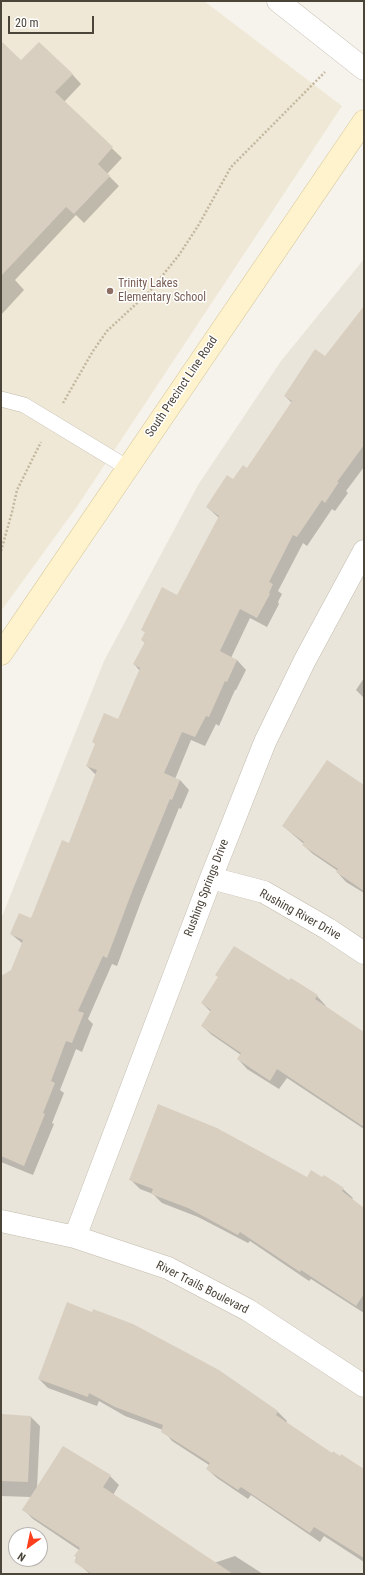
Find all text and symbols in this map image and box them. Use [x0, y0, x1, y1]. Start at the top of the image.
scale bar [10, 8, 96, 34]
text: 20 m [15, 16, 39, 30]
place label: Trinity Lakes Elementary School [118, 277, 206, 305]
marker: Trinity Lakes Elementary School [105, 286, 115, 296]
street label: South Precinct Line Road [143, 334, 221, 440]
street label: Rushing Springs Drive [182, 837, 232, 939]
street label: Rushing River Drive [257, 887, 343, 943]
street label: River Trails Boulevard [153, 1258, 251, 1318]
north arrow [8, 1527, 48, 1567]
text: N [15, 1549, 28, 1564]

